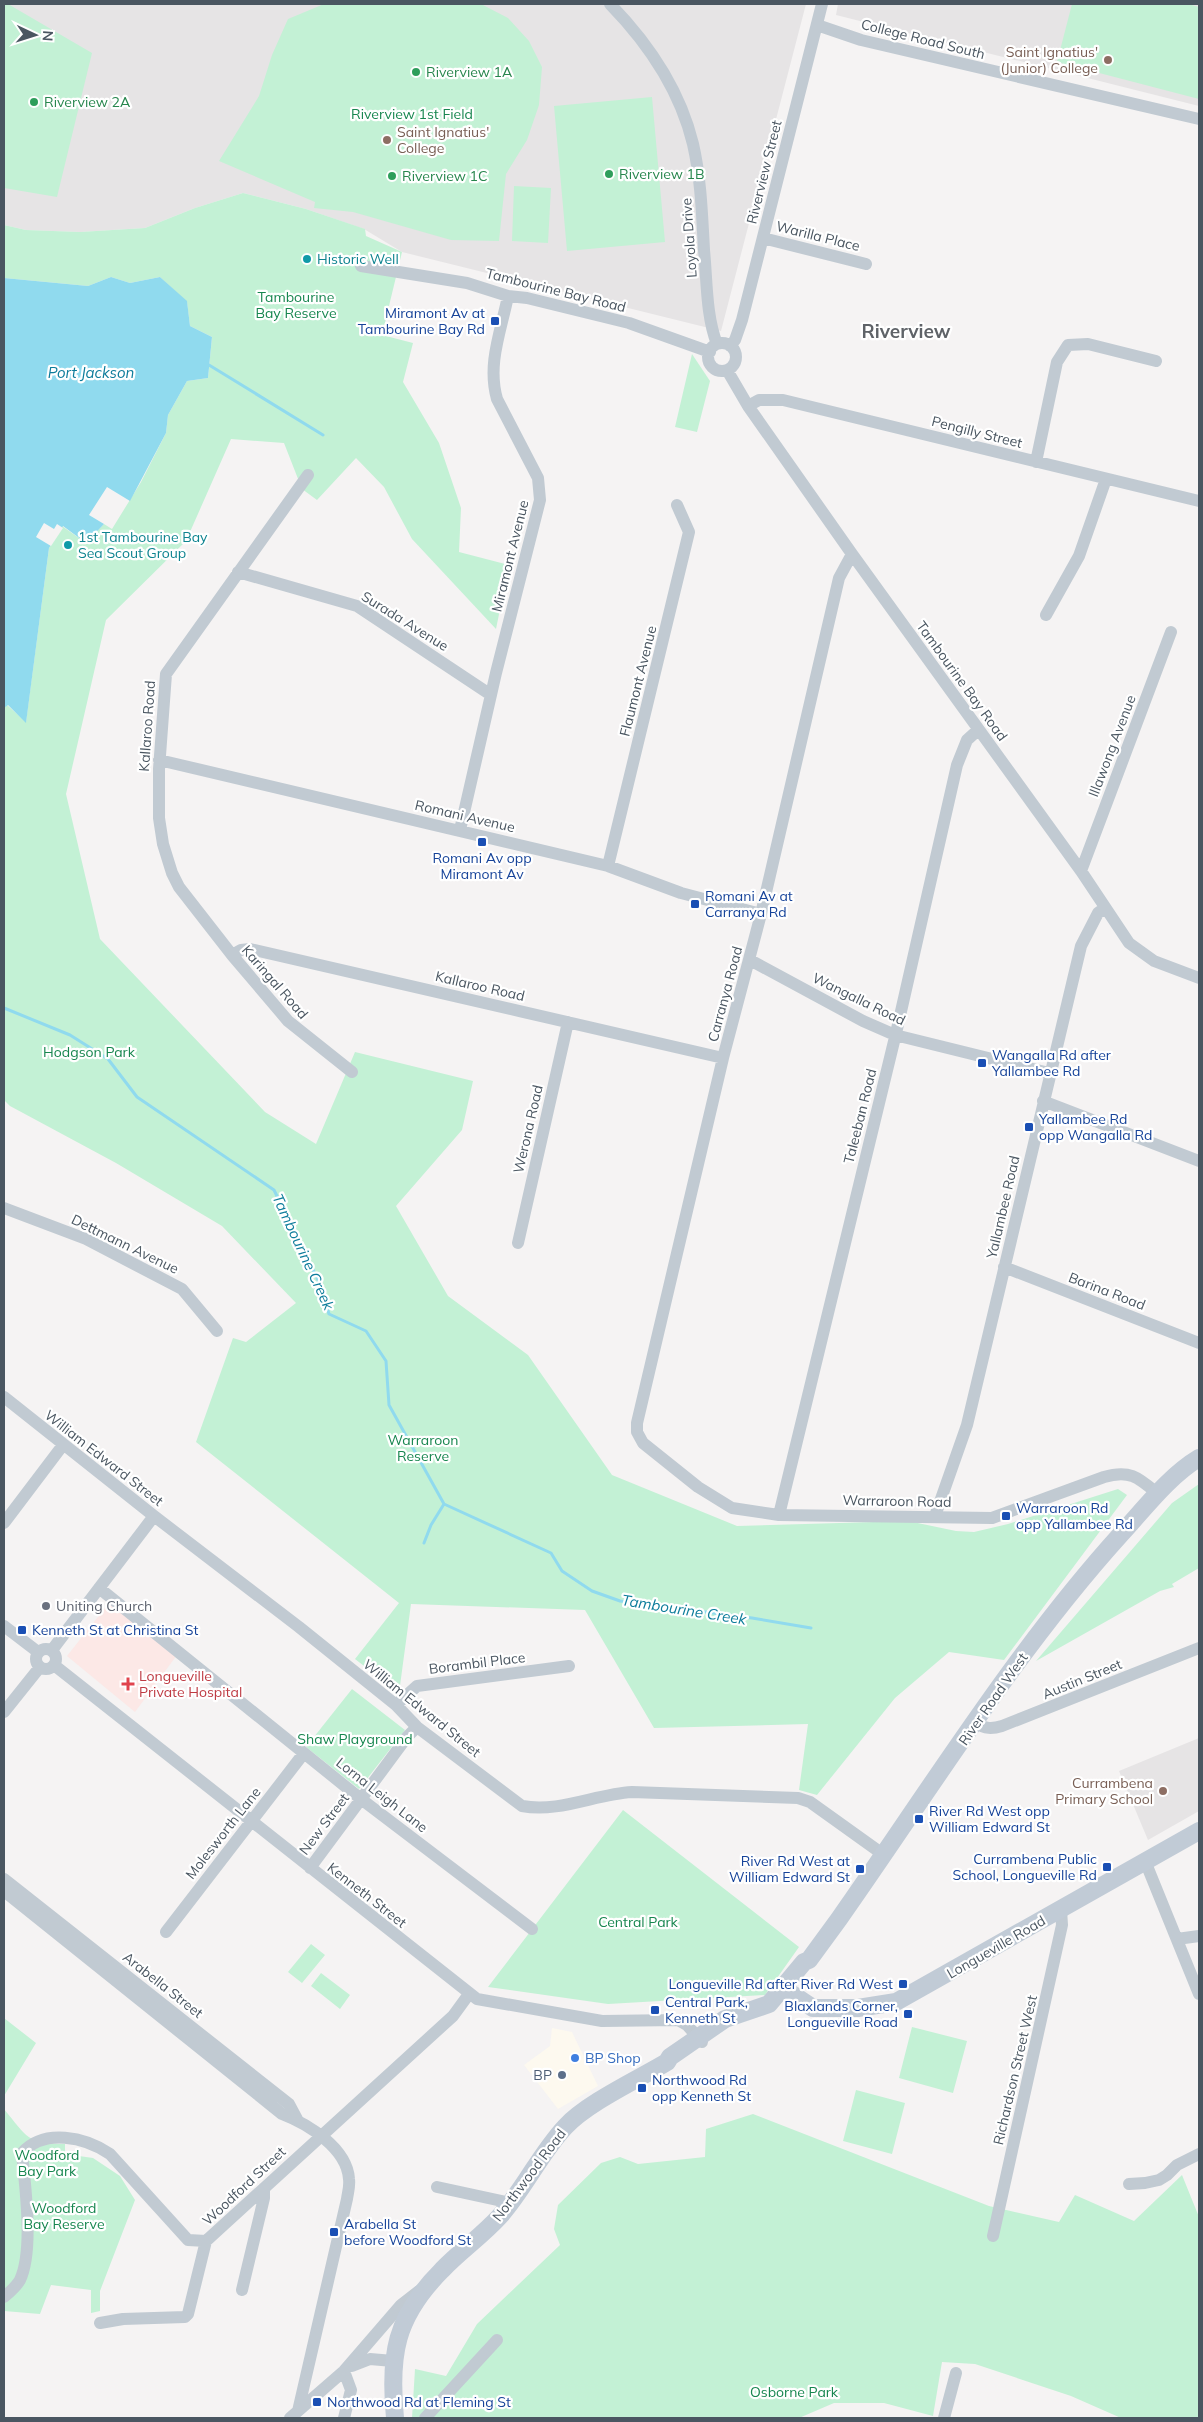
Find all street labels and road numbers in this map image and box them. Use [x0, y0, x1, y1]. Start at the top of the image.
street label: College Road South [859, 15, 987, 63]
street label: Riverview Street [742, 118, 786, 226]
street label: Loyola Drive [677, 197, 701, 279]
street label: Warilla Place [774, 217, 862, 255]
street label: Tambourine Bay Road [484, 264, 628, 316]
street label: Pengilly Street [930, 412, 1024, 452]
street label: Miramont Avenue [487, 498, 533, 614]
street label: Surada Avenue [358, 587, 452, 655]
street label: Tambourine Bay Road [912, 618, 1012, 744]
street label: Flaumont Avenue [616, 624, 660, 738]
street label: Kallaroo Road [135, 680, 159, 772]
street label: Illawong Avenue [1084, 692, 1140, 800]
street label: Romani Avenue [413, 796, 517, 836]
street label: Karingal Road [238, 941, 312, 1023]
street label: Carranya Road [704, 944, 746, 1044]
street label: Kallaroo Road [433, 967, 527, 1005]
street label: Wangalla Road [810, 969, 908, 1029]
street label: Taleeban Road [839, 1067, 881, 1165]
street label: Werona Road [509, 1083, 547, 1175]
street label: Yallambee Road [982, 1154, 1024, 1261]
street label: Dettmann Avenue [68, 1210, 182, 1278]
street label: Barina Road [1066, 1268, 1148, 1314]
street label: William Edward Street [41, 1406, 167, 1510]
street label: Warraroon Road [842, 1491, 952, 1511]
street label: Borambil Place [428, 1648, 526, 1678]
street label: River Road West [954, 1649, 1032, 1749]
street label: William Edward Street [360, 1655, 484, 1761]
street label: Austin Street [1040, 1655, 1124, 1703]
street label: Lorna Leigh Lane [333, 1754, 431, 1836]
street label: Molesworth Lane [181, 1783, 265, 1883]
street label: New Street [295, 1790, 353, 1858]
street label: Kenneth Street [324, 1858, 410, 1932]
street label: Longueville Road [944, 1911, 1048, 1983]
street label: Arabella Street [119, 1948, 207, 2022]
street label: Richardson Street West [989, 1993, 1041, 2147]
street label: Northwood Road [488, 2125, 570, 2225]
street label: Woodford Street [199, 2143, 289, 2229]

